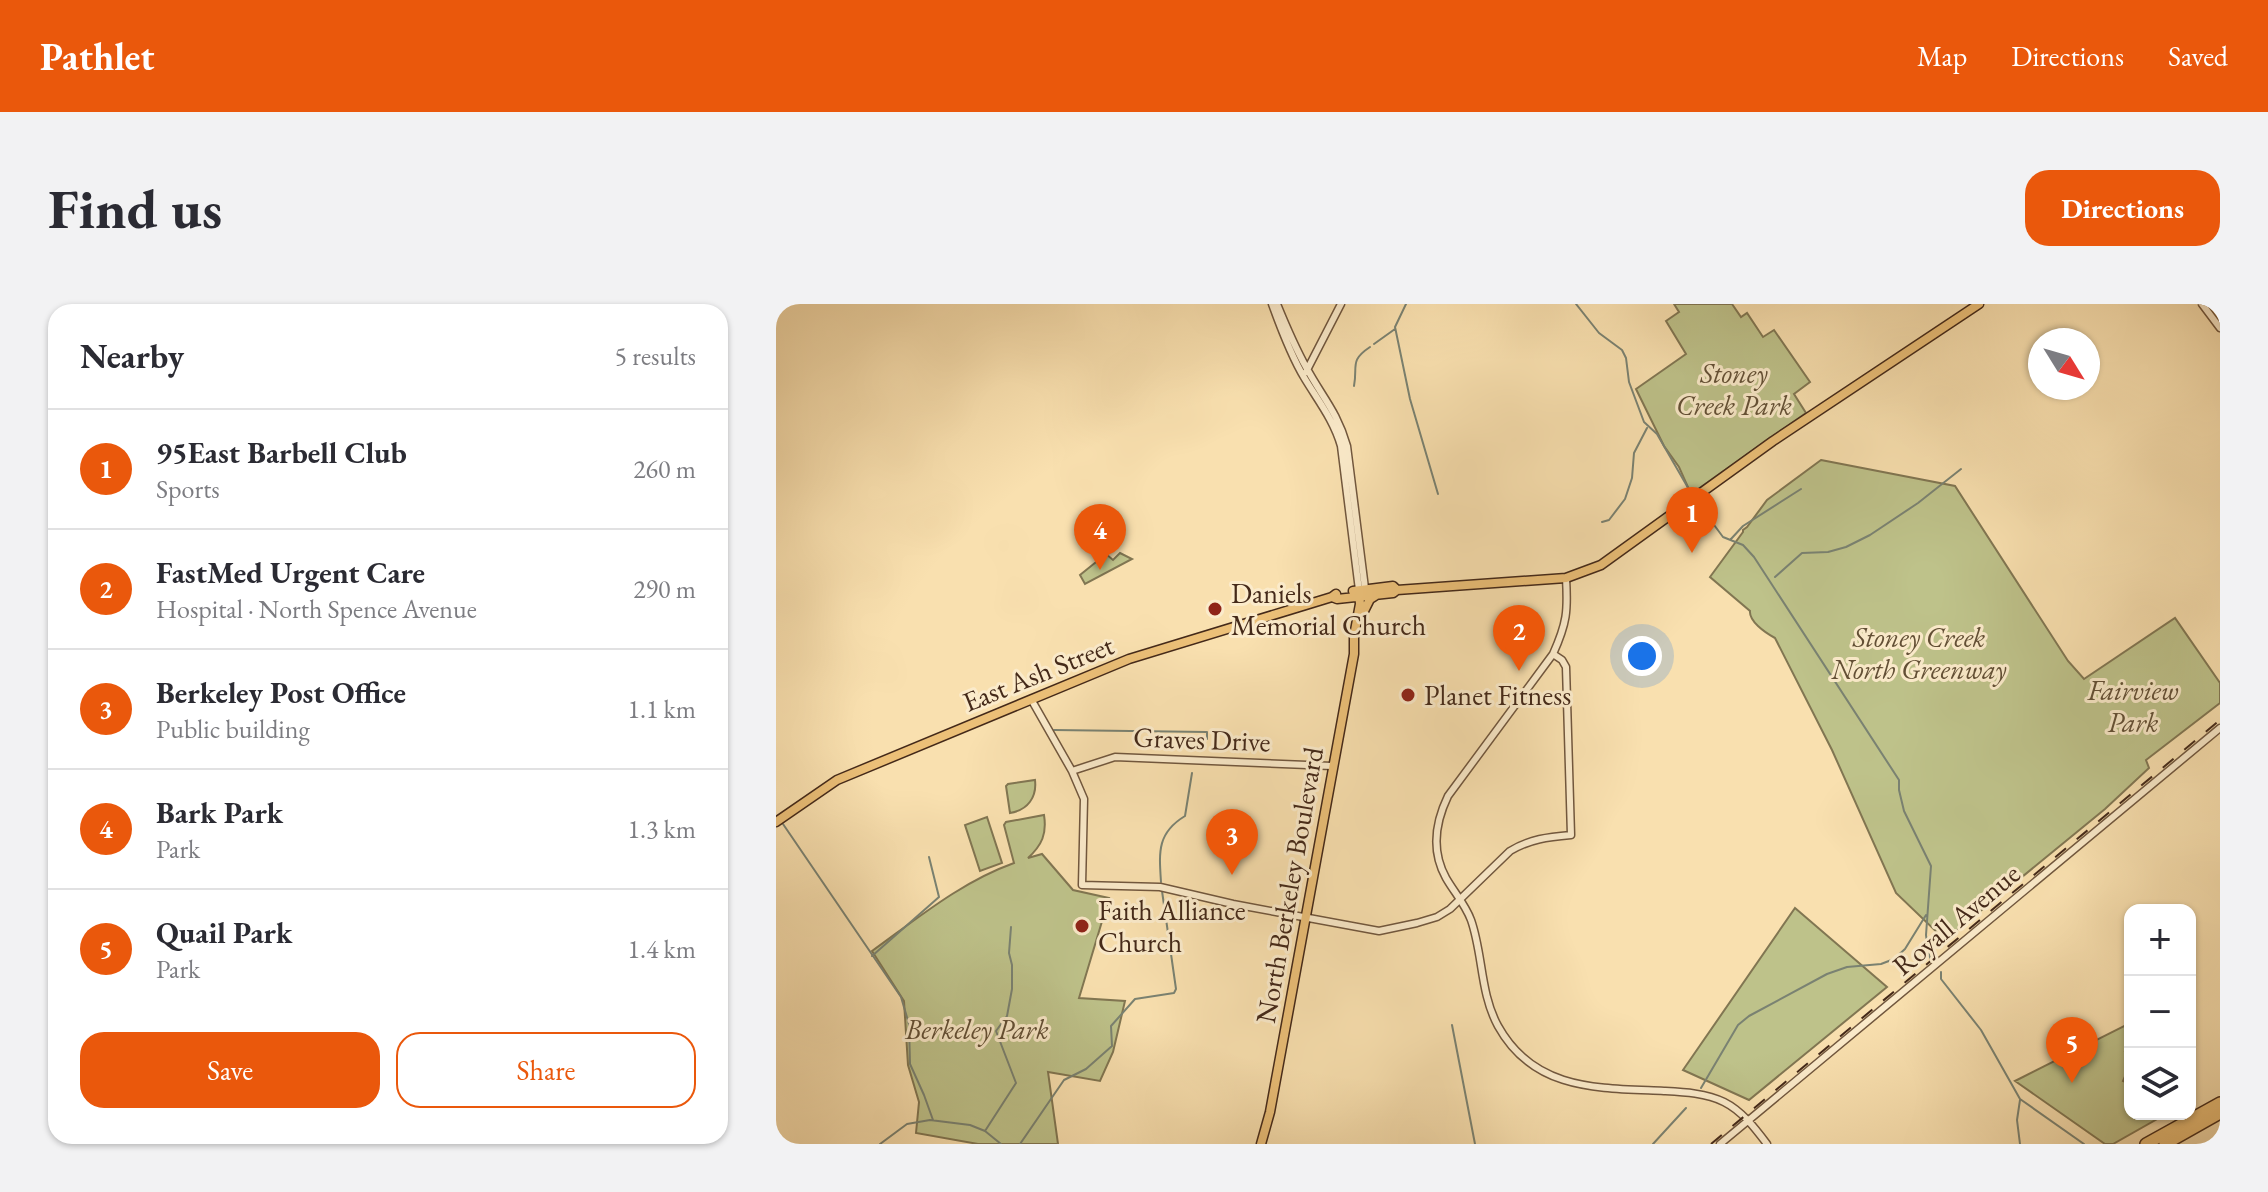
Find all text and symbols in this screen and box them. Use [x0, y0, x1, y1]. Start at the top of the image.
text: Pathlet [40, 32, 155, 81]
text: Map [1917, 38, 1967, 74]
text: Directions [2011, 38, 2124, 74]
text: Saved [2168, 38, 2228, 74]
button: Directions [2025, 170, 2220, 246]
text: Find us [48, 172, 222, 245]
north arrow [2028, 328, 2100, 400]
text: Nearby [80, 334, 184, 378]
text: 5 results [615, 339, 696, 373]
park label: Stoney Creek Park [1676, 355, 1792, 423]
text: 95East Barbell Club [156, 433, 407, 472]
text: 1 [99, 452, 113, 486]
text: 260 m [633, 452, 696, 486]
text: Sports [156, 472, 220, 506]
pin: 1 [1666, 487, 1718, 553]
pin: 4 [1074, 504, 1126, 570]
text: FastMed Urgent Care [156, 553, 425, 592]
text: 2 [99, 572, 113, 606]
text: 290 m [633, 572, 696, 606]
place label: Daniels Memorial Church [1231, 575, 1426, 643]
text: Hospital · North Spence Avenue [156, 592, 477, 626]
marker: Daniels Memorial Church [1206, 600, 1224, 618]
pin: 2 [1493, 605, 1545, 671]
park label: Stoney Creek North Greenway [1830, 619, 2007, 687]
street label: East Ash Street [957, 626, 1119, 720]
your location [1622, 636, 1662, 676]
park label: Fairview Park [2086, 672, 2179, 740]
text: Berkeley Post Office [156, 673, 406, 712]
place label: Planet Fitness [1424, 677, 1571, 713]
marker: Planet Fitness [1399, 686, 1417, 704]
text: 3 [99, 692, 113, 726]
text: 1.1 km [627, 692, 696, 726]
text: Public building [156, 712, 310, 746]
street label: Graves Drive [1133, 719, 1271, 759]
street label: North Berkeley Boulevard [1247, 743, 1331, 1026]
text: Bark Park [156, 793, 283, 832]
pin: 3 [1206, 809, 1258, 875]
text: 4 [99, 812, 113, 846]
text: 1.3 km [627, 812, 696, 846]
text: Park [156, 832, 200, 866]
street label: Royall Avenue [1885, 855, 2027, 983]
place label: Faith Alliance Church [1098, 892, 1246, 960]
map controls [2124, 904, 2196, 1120]
button: + [2124, 904, 2196, 976]
text: Quail Park [156, 913, 292, 952]
marker: Faith Alliance Church [1073, 917, 1091, 935]
text: 5 [99, 932, 113, 966]
text: 1.4 km [627, 932, 696, 966]
text: Park [156, 952, 200, 986]
button: − [2124, 976, 2196, 1048]
park label: Berkeley Park [904, 1011, 1049, 1047]
pin: 5 [2046, 1017, 2098, 1083]
button: Save [80, 1032, 380, 1108]
button: Share [396, 1032, 696, 1108]
button: layers [2124, 1048, 2196, 1120]

